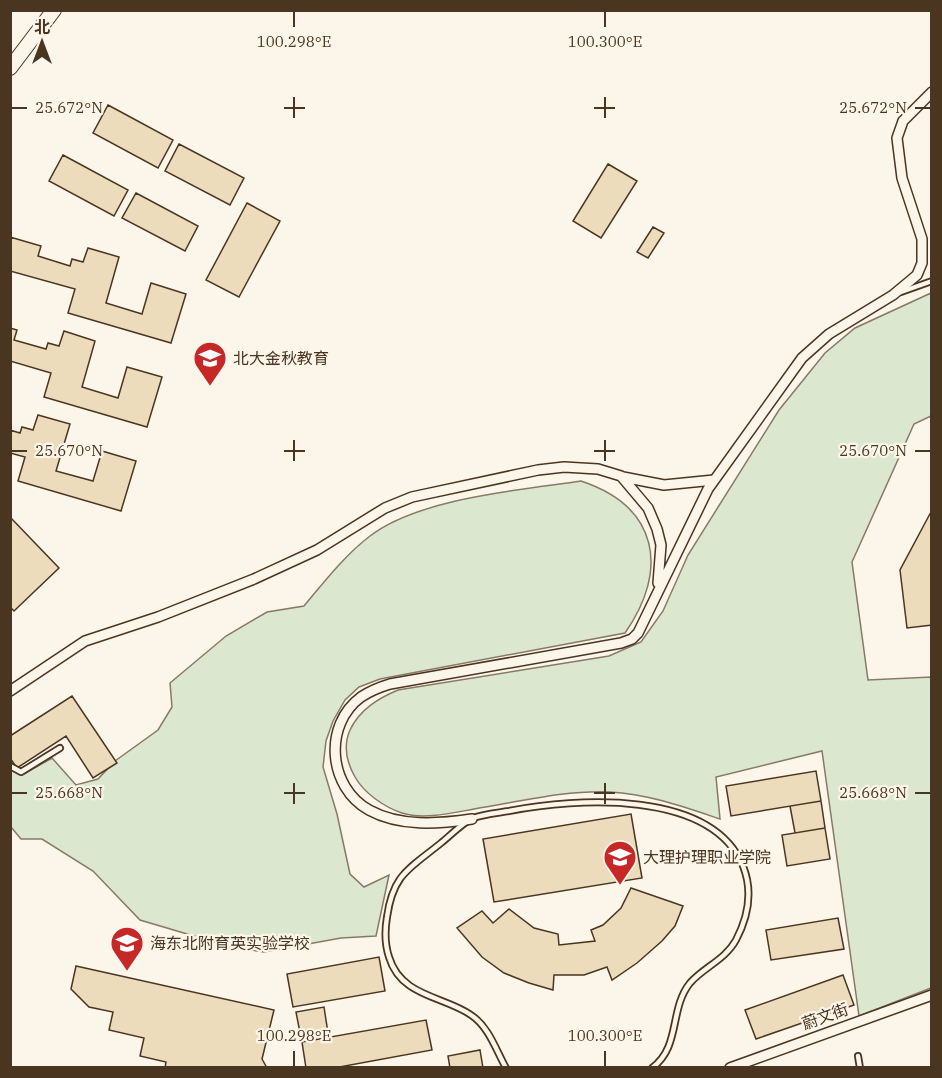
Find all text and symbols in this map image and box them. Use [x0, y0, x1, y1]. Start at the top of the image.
north arrow [12, 12, 72, 72]
text: 北 [34, 17, 50, 37]
text: 100.298°E [257, 32, 331, 51]
text: 100.300°E [568, 32, 642, 51]
text: 25.672°N [35, 98, 103, 117]
text: 25.672°N [839, 98, 907, 117]
school or university icon: 北大金秋教育 [192, 340, 228, 387]
place label: 北大金秋教育 [233, 348, 329, 368]
text: 25.670°N [35, 441, 103, 460]
text: 25.670°N [839, 441, 907, 460]
text: 25.668°N [35, 783, 103, 802]
text: 25.668°N [839, 783, 907, 802]
school or university icon: 大理护理职业学院 [602, 839, 638, 886]
place label: 大理护理职业学院 [643, 847, 771, 867]
school or university icon: 海东北附育英实验学校 [109, 925, 145, 972]
place label: 海东北附育英实验学校 [150, 933, 310, 953]
street label: 蔚文街 [799, 998, 851, 1034]
text: 100.298°E [257, 1026, 331, 1045]
text: 100.300°E [568, 1026, 642, 1045]

